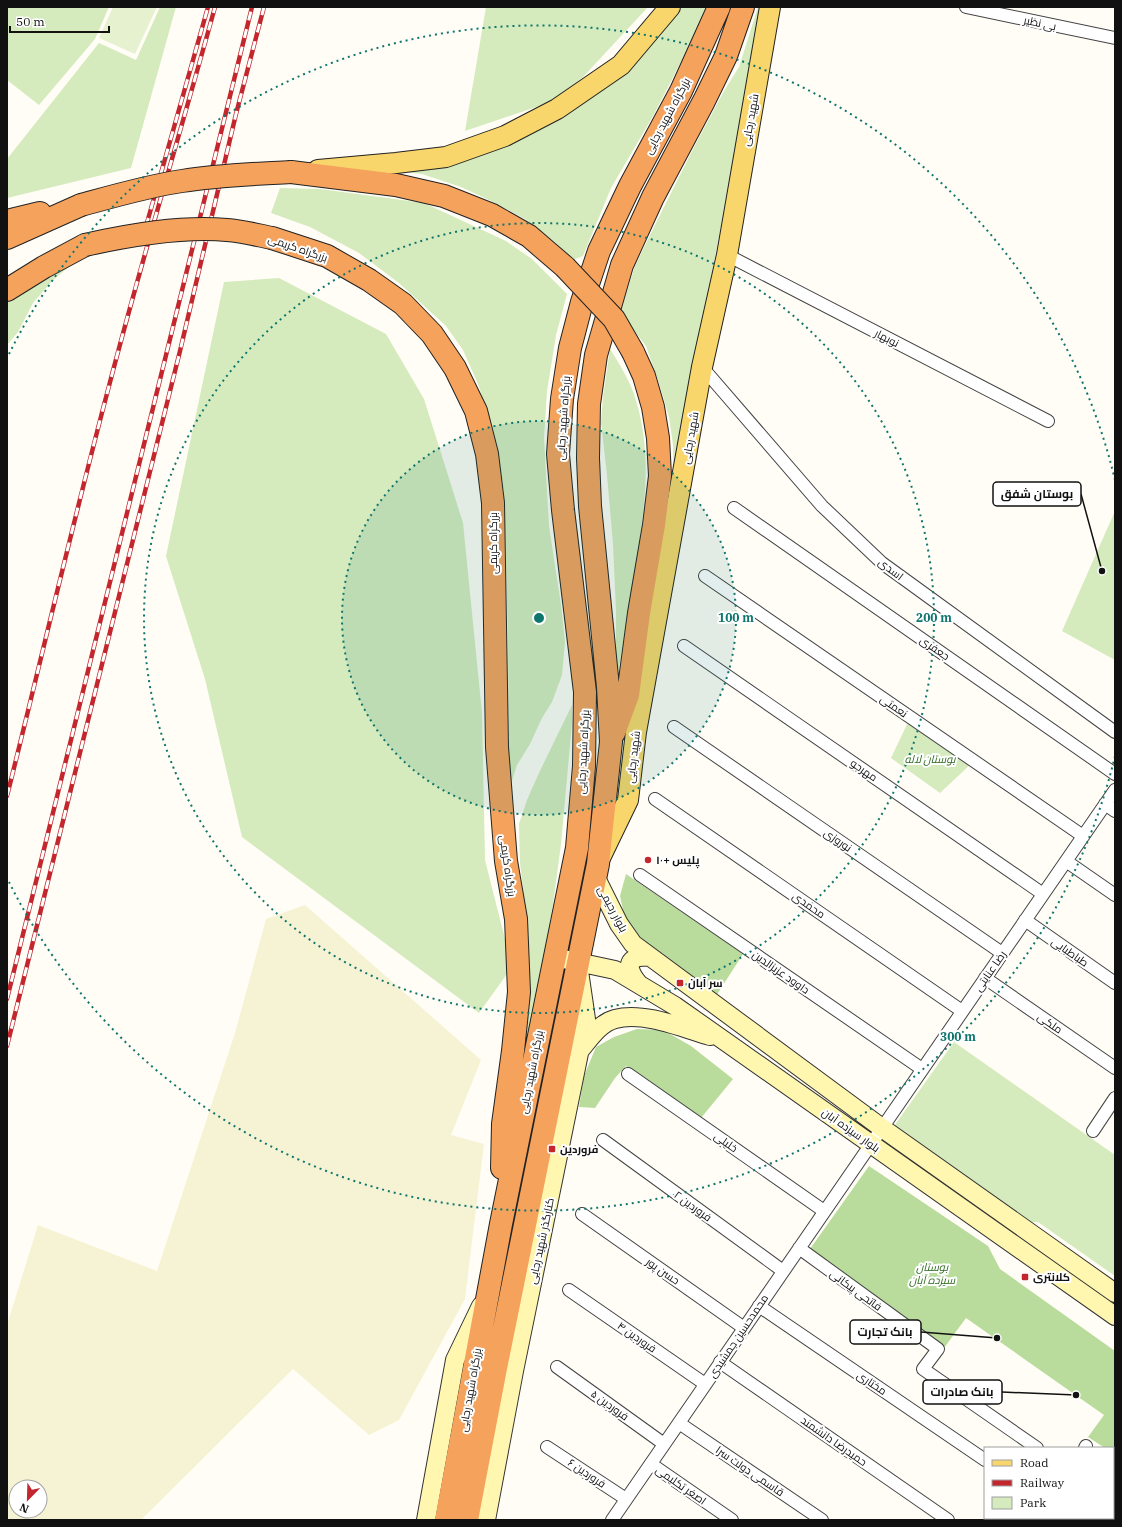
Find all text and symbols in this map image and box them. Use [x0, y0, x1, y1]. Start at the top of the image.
scale bar [10, 8, 109, 34]
street label: بی نظیر [1021, 13, 1058, 33]
text: 50 m [16, 14, 45, 29]
street label: بزرگراه شهید رجایی [641, 75, 693, 157]
street label: شهید رجایی [739, 93, 761, 147]
street label: بزرگراه کریمی [266, 231, 330, 265]
street label: نوبهار [872, 325, 902, 350]
street label: بزرگراه شهید رجایی [553, 375, 573, 461]
street label: شهید رجایی [679, 411, 701, 465]
callout: بوستان شفق [993, 482, 1081, 506]
text: بوستان شفق [1001, 486, 1073, 502]
street label: بزرگراه کریمی [486, 512, 500, 574]
street label: اسدی [876, 555, 906, 583]
text: 100 m [718, 610, 754, 625]
text: 200 m [916, 610, 952, 625]
centre of rings [532, 611, 546, 625]
street label: جعفری [917, 633, 953, 663]
street label: نعمتی [878, 692, 910, 720]
street label: بزرگراه شهید رجایی [574, 709, 592, 795]
street label: شهید رجایی [623, 730, 643, 784]
park label: بوستان لاله [905, 752, 957, 766]
street label: مهرجو [848, 756, 880, 784]
street label: نوروزی [821, 825, 855, 855]
street label: بزرگراه کریمی [497, 834, 519, 898]
place label: پلیس +۱۰ [656, 853, 699, 869]
marker: پلیس +۱۰ [643, 855, 653, 865]
street label: بلوار رحیمی [595, 883, 631, 935]
street label: محمدی [790, 889, 828, 921]
street label: طباطبایی [1049, 934, 1091, 970]
street label: داوود عزیزالدین [750, 947, 812, 997]
street label: رضا عنایتی [971, 948, 1009, 994]
place label: سر آبان [688, 976, 723, 990]
marker: سر آبان [675, 978, 685, 988]
street label: ملکی [1035, 1009, 1065, 1037]
street label: بزرگراه شهید رجایی [516, 1029, 546, 1115]
text: 300 m [940, 1029, 976, 1044]
street label: بلوار سیزده آبان [819, 1105, 883, 1155]
street label: خلیلی [711, 1129, 741, 1155]
place label: فروردین [560, 1142, 598, 1157]
marker: فروردین [547, 1144, 557, 1154]
street label: فروردین ۲ [671, 1188, 715, 1224]
street label: کنارگذر شهید رجایی [525, 1196, 557, 1285]
street label: حسن پور [643, 1254, 682, 1288]
park label: بوستان سیزده آبان [909, 1260, 956, 1287]
street label: فاتحی پیکانی [827, 1266, 885, 1314]
place label: کلانتری [1033, 1270, 1070, 1284]
marker: کلانتری [1020, 1272, 1030, 1282]
street label: محمدحسین جمشیدی [705, 1291, 771, 1381]
street label: فروردین ۴ [615, 1318, 659, 1356]
callout: بانک تجارت [850, 1320, 921, 1344]
text: بانک تجارت [858, 1324, 913, 1340]
street label: بزرگراه شهید رجایی [456, 1347, 484, 1433]
street label: مختاری [854, 1368, 890, 1398]
callout: بانک صادرات [923, 1380, 1002, 1404]
text: بانک صادرات [931, 1384, 993, 1400]
street label: فروردین ۵ [588, 1387, 632, 1423]
street label: حمیدرضا دانشمند [798, 1413, 870, 1469]
street label: قاسمی دولت سرا [713, 1443, 787, 1499]
legend [984, 1447, 1114, 1519]
street label: فروردین ۶ [565, 1455, 609, 1491]
text: Road [1020, 1455, 1049, 1470]
street label: اصغر تکلیمی [653, 1462, 709, 1508]
text: Railway [1020, 1475, 1065, 1490]
north arrow [8, 1479, 48, 1519]
text: Park [1020, 1495, 1046, 1510]
text: N [17, 1500, 31, 1516]

